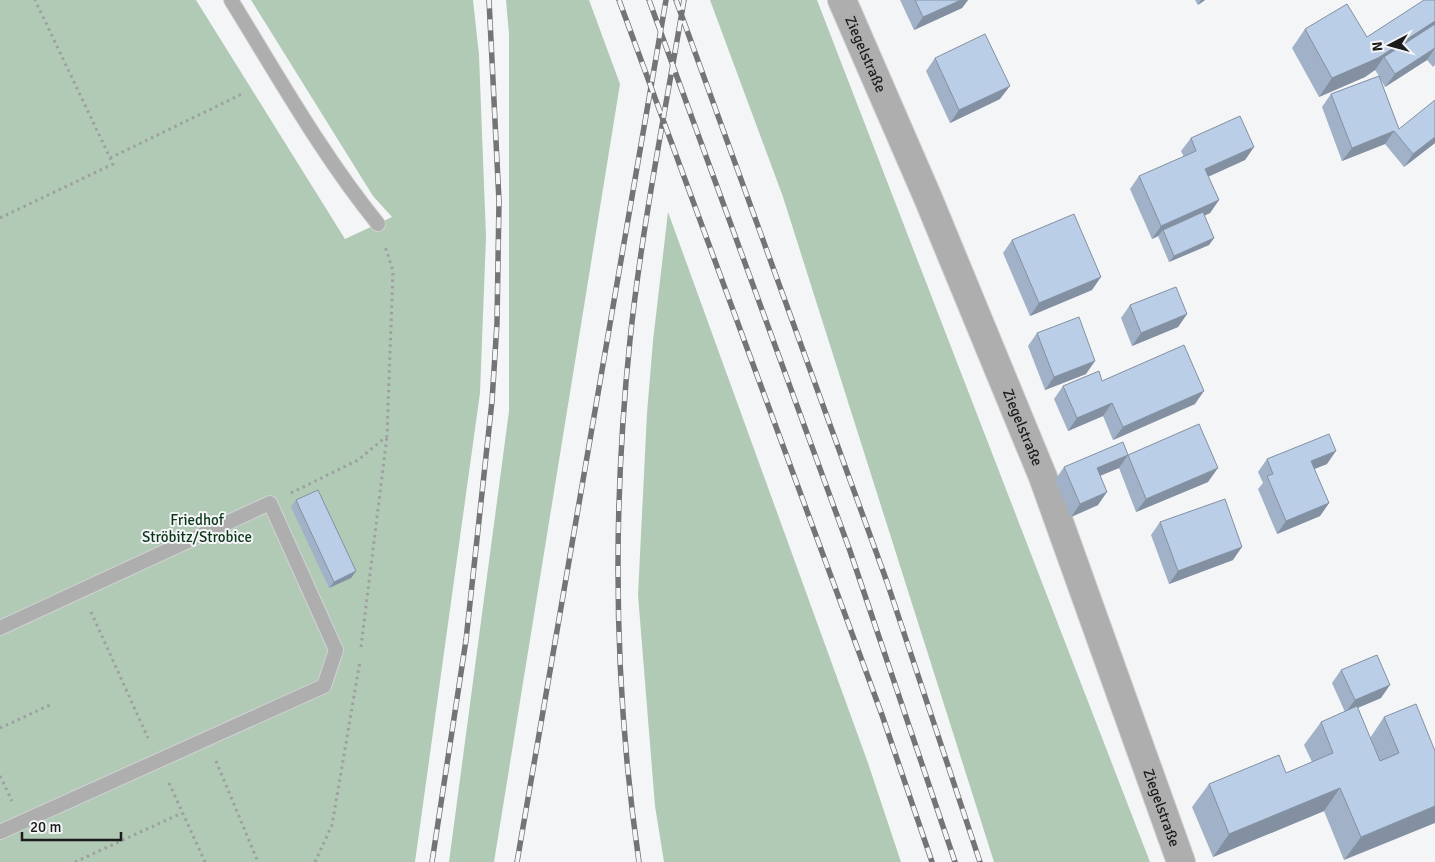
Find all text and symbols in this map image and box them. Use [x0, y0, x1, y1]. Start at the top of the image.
street label: Ziegelstraße [841, 13, 890, 95]
north arrow [1365, 20, 1415, 70]
text: N [1369, 41, 1387, 52]
street label: Ziegelstraße [999, 386, 1046, 469]
park label: Friedhof Ströbitz/Strobice [142, 511, 252, 546]
street label: Ziegelstraße [1139, 766, 1184, 849]
scale bar [22, 810, 121, 842]
text: 20 m [30, 818, 61, 836]

